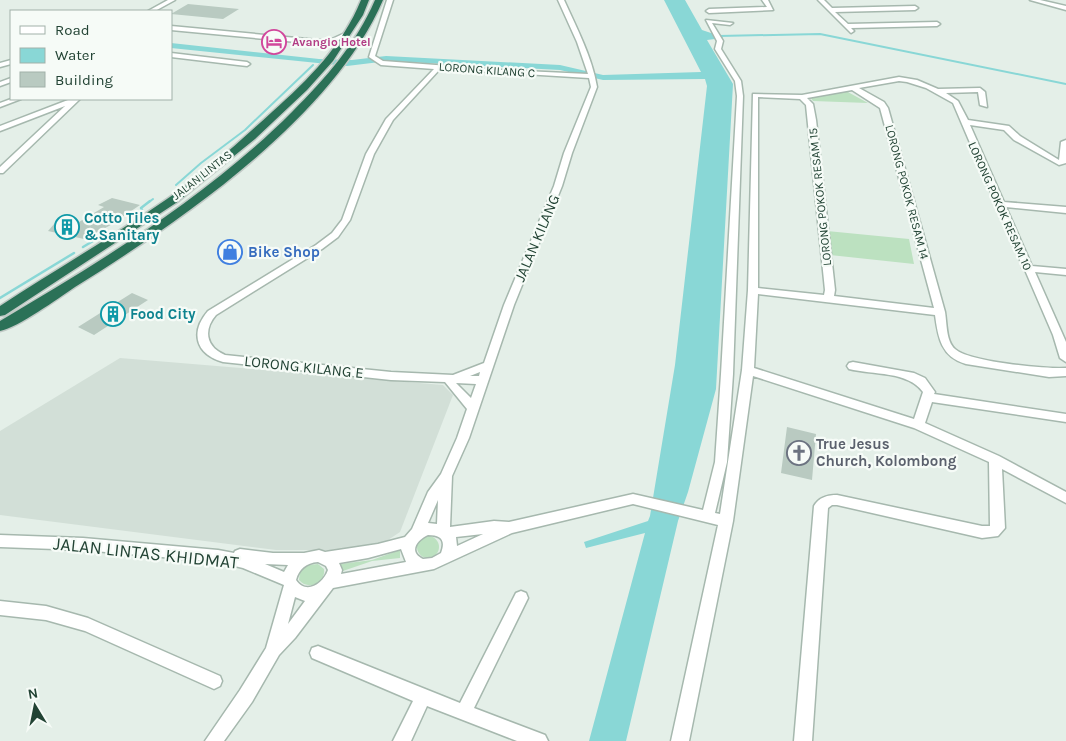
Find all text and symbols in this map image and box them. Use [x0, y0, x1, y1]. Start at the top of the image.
legend [10, 10, 172, 100]
text: Road [55, 21, 90, 39]
hotel icon: Avangio Hotel [261, 29, 287, 55]
place label: Avangio Hotel [292, 35, 371, 49]
text: Water [55, 46, 96, 64]
street label: LORONG KILANG C [438, 60, 536, 80]
text: Building [55, 71, 113, 89]
street label: LORONG POKOK RESAM 14 [882, 123, 932, 261]
street label: LORONG POKOK RESAM 15 [806, 127, 834, 267]
street label: LORONG POKOK RESAM 10 [965, 140, 1035, 272]
street label: JALAN LINTAS [169, 147, 235, 203]
street label: JALAN KILANG [511, 192, 563, 284]
place label: Cotto Tiles &Sanitary [84, 209, 160, 244]
building icon: Cotto Tiles &Sanitary [54, 214, 80, 240]
shop icon: Bike Shop [217, 239, 243, 265]
place label: Bike Shop [248, 243, 320, 261]
building icon: Food City [100, 301, 126, 327]
place label: Food City [130, 305, 196, 323]
street label: LORONG KILANG E [243, 352, 365, 382]
place label: True Jesus Church, Kolombong [816, 435, 957, 470]
church icon: True Jesus Church, Kolombong [786, 440, 812, 466]
street label: JALAN LINTAS KHIDMAT [52, 532, 240, 574]
north arrow [10, 681, 60, 731]
text: N [26, 684, 39, 703]

